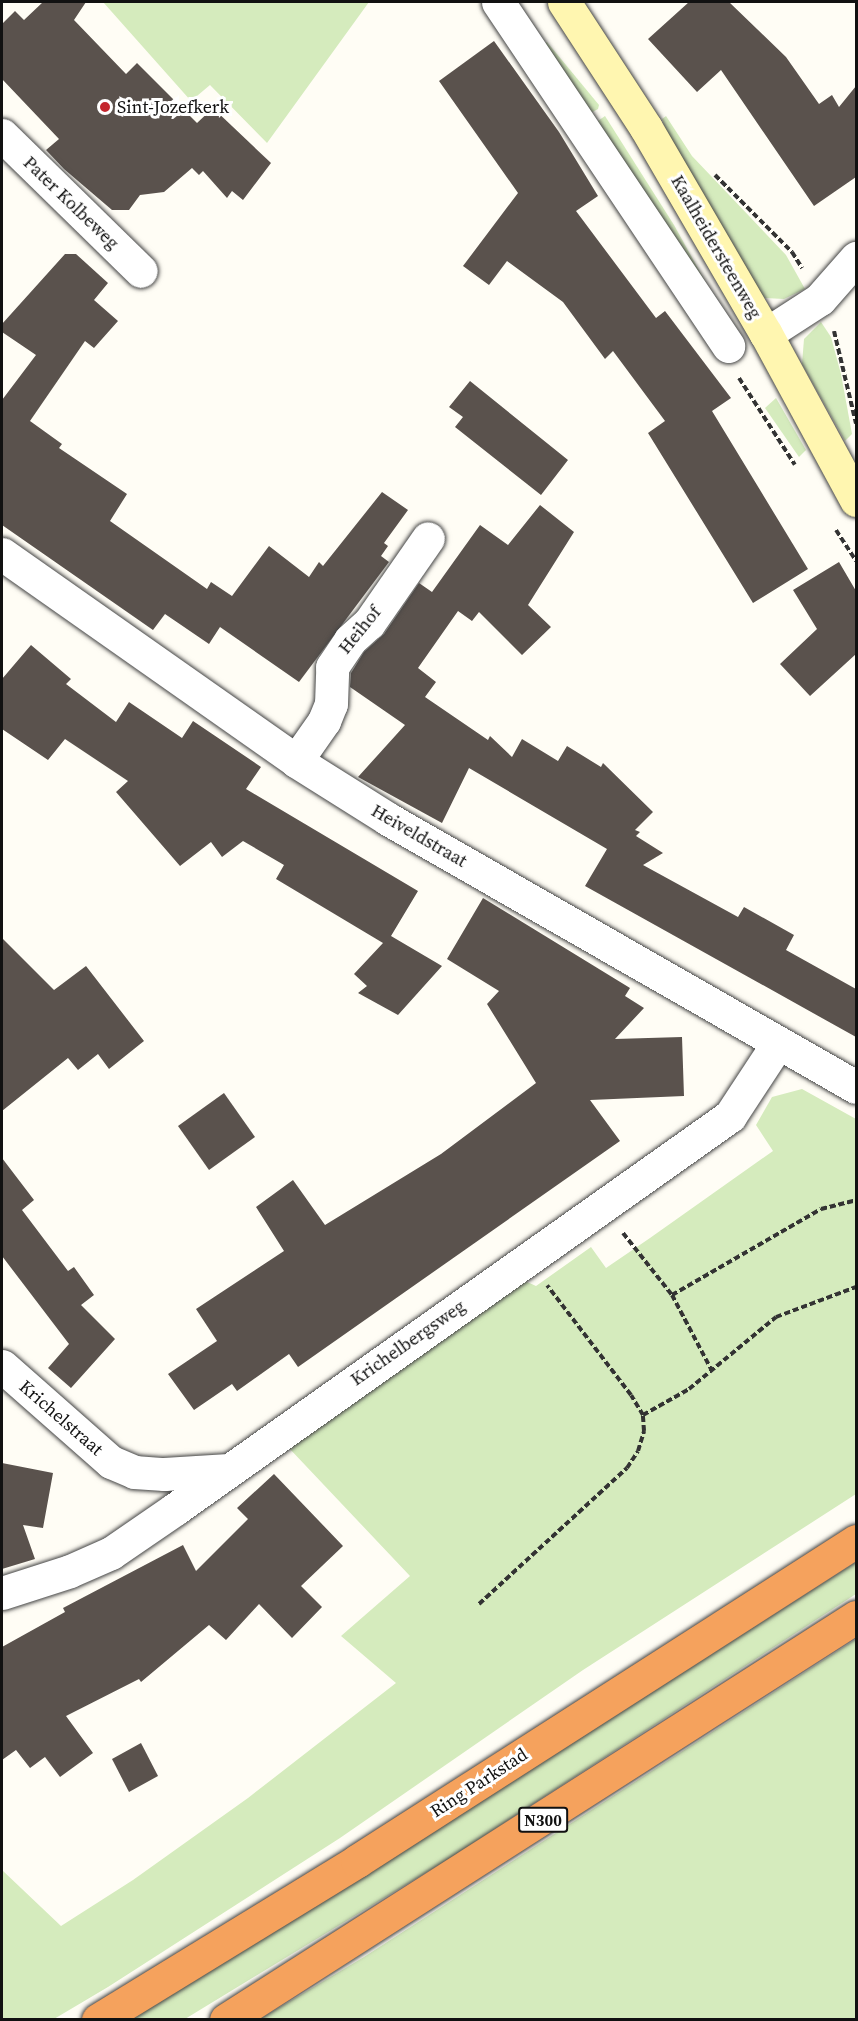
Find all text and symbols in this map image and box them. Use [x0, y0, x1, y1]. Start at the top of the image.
place label: Sint-Jozefkerk [117, 96, 229, 118]
marker: Sint-Jozefkerk [98, 100, 112, 114]
street label: Pater Kolbeweg [19, 152, 123, 254]
street label: Kaalheidersteenweg [666, 171, 766, 323]
street label: Heihof [334, 602, 386, 658]
street label: Heiveldstraat [367, 800, 471, 872]
street label: Krichelbergsweg [347, 1295, 469, 1391]
street label: Krichelstraat [15, 1376, 107, 1460]
street label: Ring Parkstad [426, 1744, 532, 1822]
road number: N300 [518, 1807, 568, 1833]

